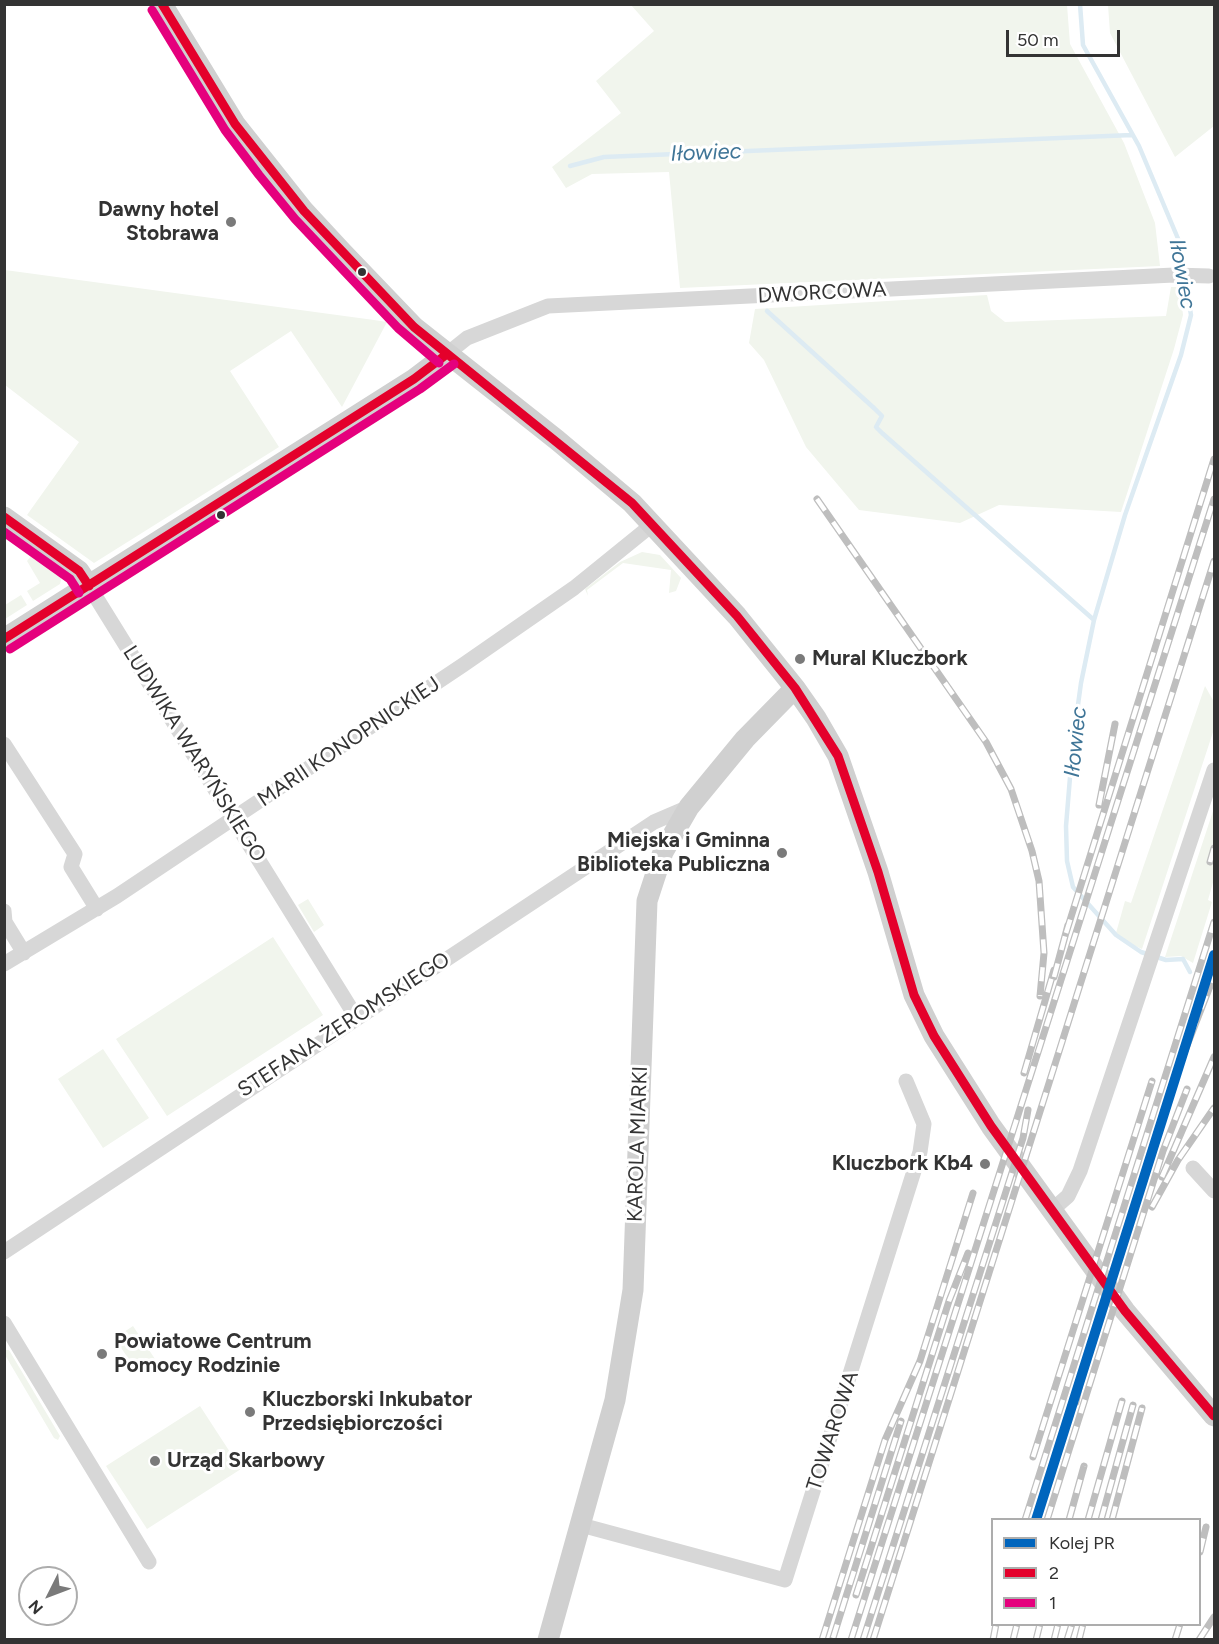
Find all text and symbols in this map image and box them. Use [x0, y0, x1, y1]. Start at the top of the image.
scale bar [1009, 18, 1123, 56]
text: 50 m [1017, 29, 1059, 51]
water label: Iłowiec [670, 139, 742, 167]
place label: Dawny hotel Stobrawa [98, 197, 219, 247]
marker: Dawny hotel Stobrawa [224, 215, 238, 229]
water label: Iłowiec [1163, 237, 1201, 311]
unlabelled marker [356, 266, 368, 278]
street label: DWORCOWA [757, 277, 887, 309]
unlabelled marker [215, 509, 227, 521]
street label: LUDWIKA WARYŃSKIEGO [117, 641, 271, 867]
place label: Mural Kluczbork [812, 646, 968, 672]
marker: Mural Kluczbork [793, 652, 807, 666]
street label: MARII KONOPNICKIEJ [253, 672, 445, 812]
water label: Iłowiec [1059, 705, 1093, 779]
place label: Miejska i Gminna Biblioteka Publiczna [577, 828, 770, 878]
marker: Miejska i Gminna Biblioteka Publiczna [775, 846, 789, 860]
street label: STEFANA ŻEROMSKIEGO [233, 947, 455, 1103]
street label: KAROLA MIARKI [623, 1066, 653, 1222]
place label: Kluczbork Kb4 [832, 1151, 973, 1177]
marker: Kluczbork Kb4 [978, 1157, 992, 1171]
place label: Powiatowe Centrum Pomocy Rodzinie [114, 1329, 312, 1379]
marker: Powiatowe Centrum Pomocy Rodzinie [95, 1347, 109, 1361]
street label: TOWAROWA [802, 1368, 864, 1494]
place label: Kluczborski Inkubator Przedsiębiorczości [262, 1387, 472, 1437]
marker: Kluczborski Inkubator Przedsiębiorczości [243, 1405, 257, 1419]
place label: Urząd Skarbowy [167, 1448, 325, 1474]
marker: Urząd Skarbowy [148, 1454, 162, 1468]
legend [991, 1518, 1201, 1626]
text: Kolej PR [1049, 1532, 1115, 1554]
text: 2 [1049, 1562, 1059, 1584]
north arrow [18, 1566, 78, 1626]
text: 1 [1049, 1592, 1056, 1614]
text: N [25, 1596, 47, 1618]

